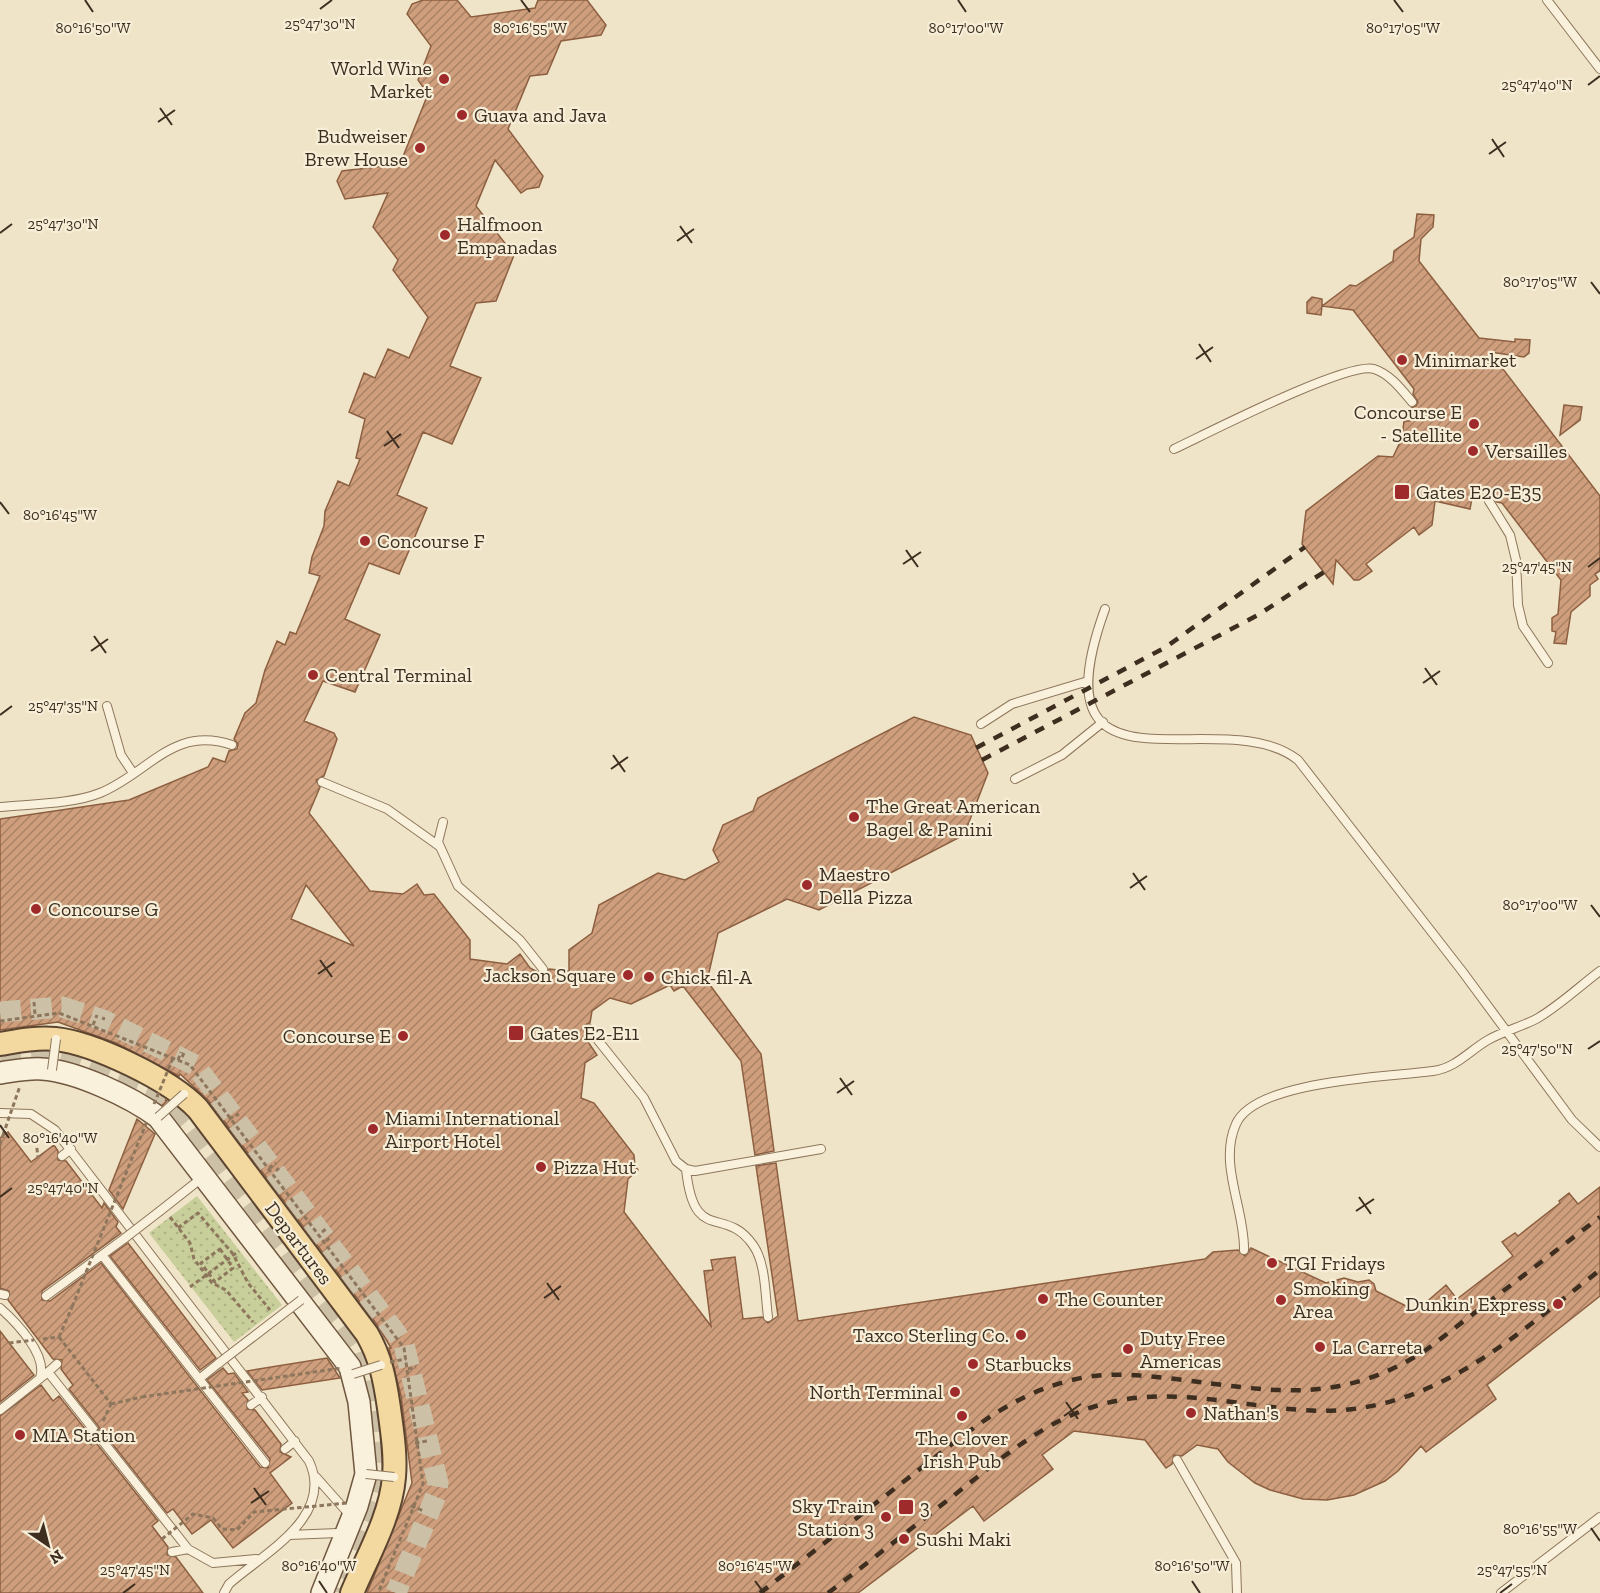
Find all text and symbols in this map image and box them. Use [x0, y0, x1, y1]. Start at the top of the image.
text: 25°47'30"N [284, 15, 356, 33]
text: 80°16'50"W [55, 19, 131, 37]
text: 80°16'55"W [493, 19, 567, 37]
text: 80°17'00"W [929, 19, 1003, 37]
text: 80°17'05"W [1366, 19, 1440, 37]
place label: World Wine Market [331, 56, 433, 103]
marker: World Wine Market [437, 72, 451, 86]
text: 25°47'40"N [1501, 76, 1573, 94]
place label: Guava and Java [474, 103, 607, 127]
marker: Guava and Java [455, 108, 469, 122]
place label: Budweiser Brew House [305, 124, 408, 171]
marker: Budweiser Brew House [413, 141, 427, 155]
place label: Halfmoon Empanadas [457, 212, 557, 259]
text: 25°47'30"N [27, 215, 99, 233]
marker: Halfmoon Empanadas [438, 228, 452, 242]
text: 80°17'05"W [1503, 273, 1577, 291]
place label: Minimarket [1414, 348, 1517, 372]
marker: Minimarket [1395, 353, 1409, 367]
place label: Concourse E - Satellite [1354, 400, 1462, 447]
marker: Concourse E - Satellite [1467, 417, 1481, 431]
place label: Versailles [1484, 439, 1567, 463]
marker: Versailles [1466, 444, 1480, 458]
place label: Gates E20-E35 [1416, 480, 1541, 504]
marker: Gates E20-E35 [1393, 483, 1411, 501]
text: 80°16'45"W [23, 506, 97, 524]
place label: Concourse F [377, 529, 485, 553]
marker: Concourse F [358, 534, 372, 548]
text: 25°47'45"N [1502, 558, 1572, 576]
place label: Central Terminal [325, 663, 472, 687]
marker: Central Terminal [306, 668, 320, 682]
text: 25°47'35"N [28, 697, 98, 715]
place label: The Great American Bagel & Panini [866, 794, 1041, 841]
marker: The Great American Bagel & Panini [847, 810, 861, 824]
place label: Maestro Della Pizza [819, 862, 913, 909]
marker: Maestro Della Pizza [800, 878, 814, 892]
text: 80°17'00"W [1503, 896, 1577, 914]
place label: Concourse G [48, 897, 158, 921]
marker: Concourse G [29, 902, 43, 916]
place label: Jackson Square [483, 963, 616, 987]
place label: Chick-fil-A [661, 965, 753, 989]
marker: Jackson Square [621, 968, 635, 982]
marker: Chick-fil-A [642, 970, 656, 984]
place label: Gates E2-E11 [530, 1021, 640, 1045]
place label: Concourse E [283, 1024, 391, 1048]
marker: Gates E2-E11 [507, 1024, 525, 1042]
marker: Concourse E [396, 1029, 410, 1043]
text: 25°47'50"N [1501, 1040, 1573, 1058]
place label: Miami International Airport Hotel [385, 1106, 559, 1153]
marker: Miami International Airport Hotel [366, 1122, 380, 1136]
text: 80°16'40"W [22, 1129, 98, 1147]
place label: Pizza Hut [553, 1155, 637, 1179]
marker: Pizza Hut [534, 1160, 548, 1174]
text: 25°47'40"N [27, 1179, 99, 1197]
street label: Departures [260, 1197, 338, 1289]
place label: TGI Fridays [1284, 1251, 1385, 1275]
marker: TGI Fridays [1265, 1256, 1279, 1270]
place label: Smoking Area [1293, 1276, 1370, 1323]
place label: The Counter [1055, 1287, 1164, 1311]
marker: The Counter [1036, 1292, 1050, 1306]
place label: Dunkin' Express [1405, 1292, 1546, 1316]
marker: Smoking Area [1274, 1293, 1288, 1307]
marker: Dunkin' Express [1551, 1297, 1565, 1311]
place label: Taxco Sterling Co. [853, 1323, 1009, 1347]
place label: Duty Free Americas [1140, 1326, 1225, 1373]
marker: Taxco Sterling Co. [1014, 1328, 1028, 1342]
place label: La Carreta [1332, 1335, 1423, 1359]
marker: La Carreta [1313, 1340, 1327, 1354]
marker: Duty Free Americas [1121, 1342, 1135, 1356]
place label: Starbucks [985, 1352, 1071, 1376]
marker: Starbucks [966, 1357, 980, 1371]
place label: North Terminal [809, 1380, 943, 1404]
marker: North Terminal [948, 1385, 962, 1399]
place label: Nathan's [1203, 1401, 1279, 1425]
marker: Nathan's [1184, 1406, 1198, 1420]
marker: The Clover Irish Pub [955, 1409, 969, 1423]
place label: MIA Station [32, 1423, 136, 1447]
place label: The Clover Irish Pub [915, 1426, 1009, 1473]
marker: MIA Station [13, 1428, 27, 1442]
place label: Sky Train Station 3 [792, 1494, 875, 1541]
place label: 3 [920, 1495, 930, 1519]
marker: 3 [897, 1498, 915, 1516]
marker: Sky Train Station 3 [879, 1510, 893, 1524]
north arrow [18, 1515, 78, 1575]
text: 80°16'55"W [1503, 1520, 1577, 1538]
place label: Sushi Maki [916, 1527, 1011, 1551]
marker: Sushi Maki [897, 1532, 911, 1546]
text: N [46, 1546, 67, 1568]
text: 80°16'40"W [281, 1557, 357, 1575]
text: 80°16'45"W [718, 1557, 792, 1575]
text: 80°16'50"W [1154, 1557, 1230, 1575]
text: 25°47'45"N [100, 1561, 170, 1579]
text: 25°47'55"N [1477, 1561, 1547, 1579]

